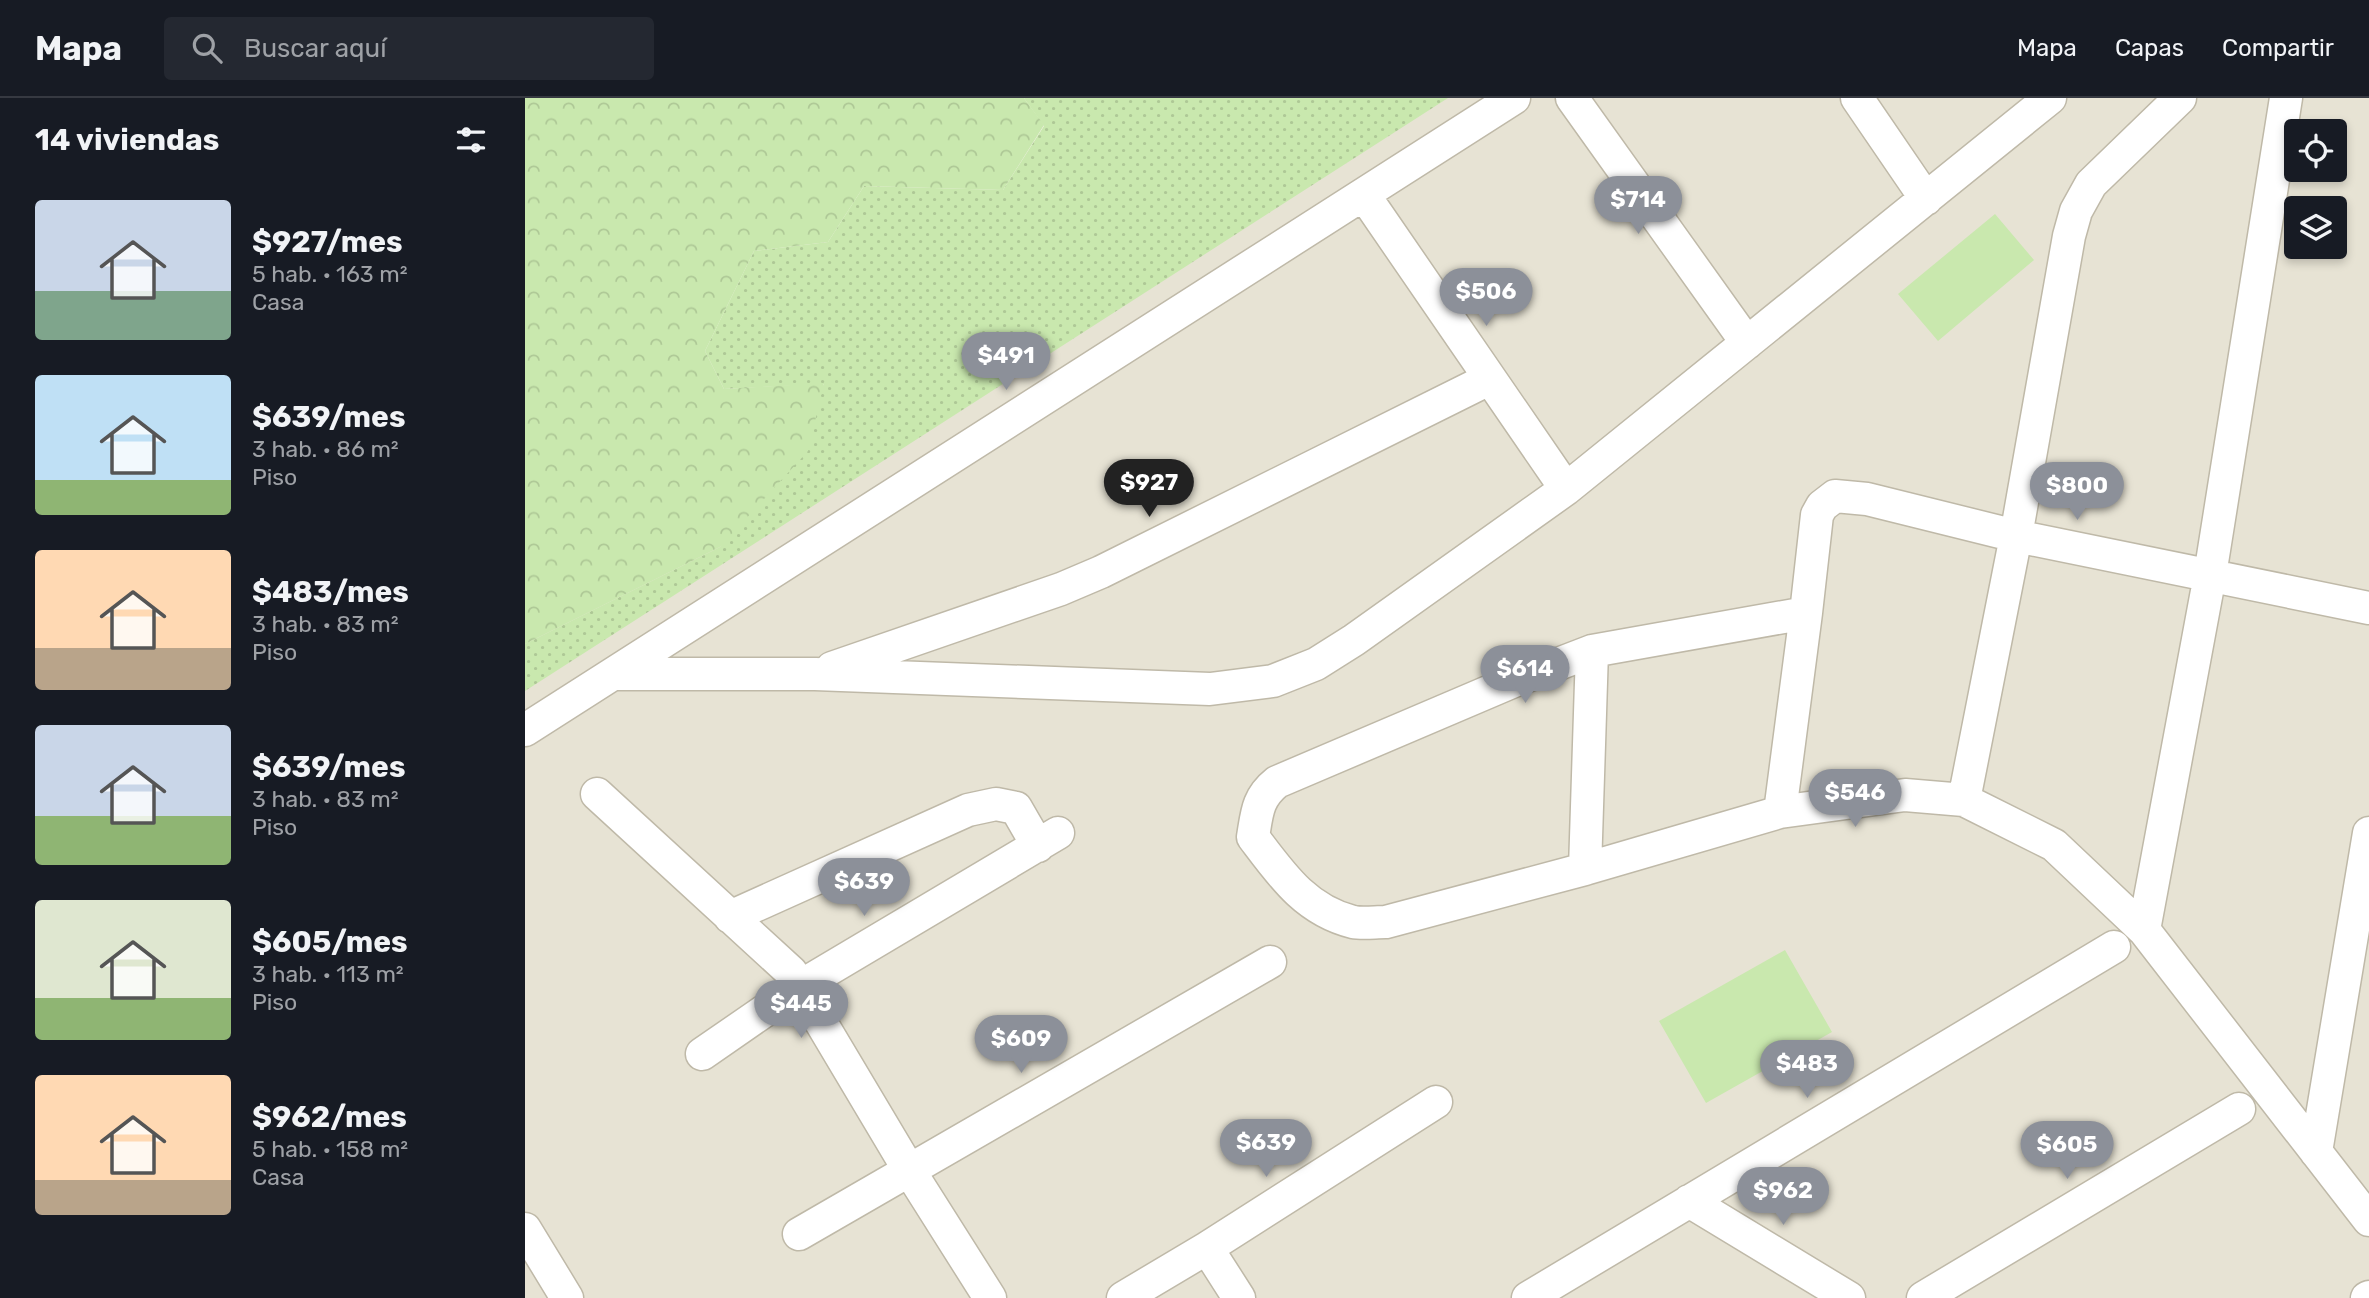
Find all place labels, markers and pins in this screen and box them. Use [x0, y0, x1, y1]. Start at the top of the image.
pin: $714 [1597, 176, 1679, 236]
pin: $506 [1445, 268, 1527, 328]
pin: $491 [965, 332, 1047, 392]
pin: $927 [1108, 460, 1190, 519]
pin: $800 [2036, 462, 2118, 522]
pin: $614 [1484, 646, 1566, 705]
pin: $546 [1814, 770, 1896, 829]
pin: $639 [823, 858, 905, 918]
pin: $445 [760, 981, 842, 1040]
pin: $609 [980, 1016, 1062, 1075]
pin: $483 [1766, 1040, 1848, 1100]
pin: $639 [1225, 1119, 1307, 1179]
pin: $605 [2026, 1122, 2108, 1181]
pin: $962 [1742, 1168, 1824, 1227]

